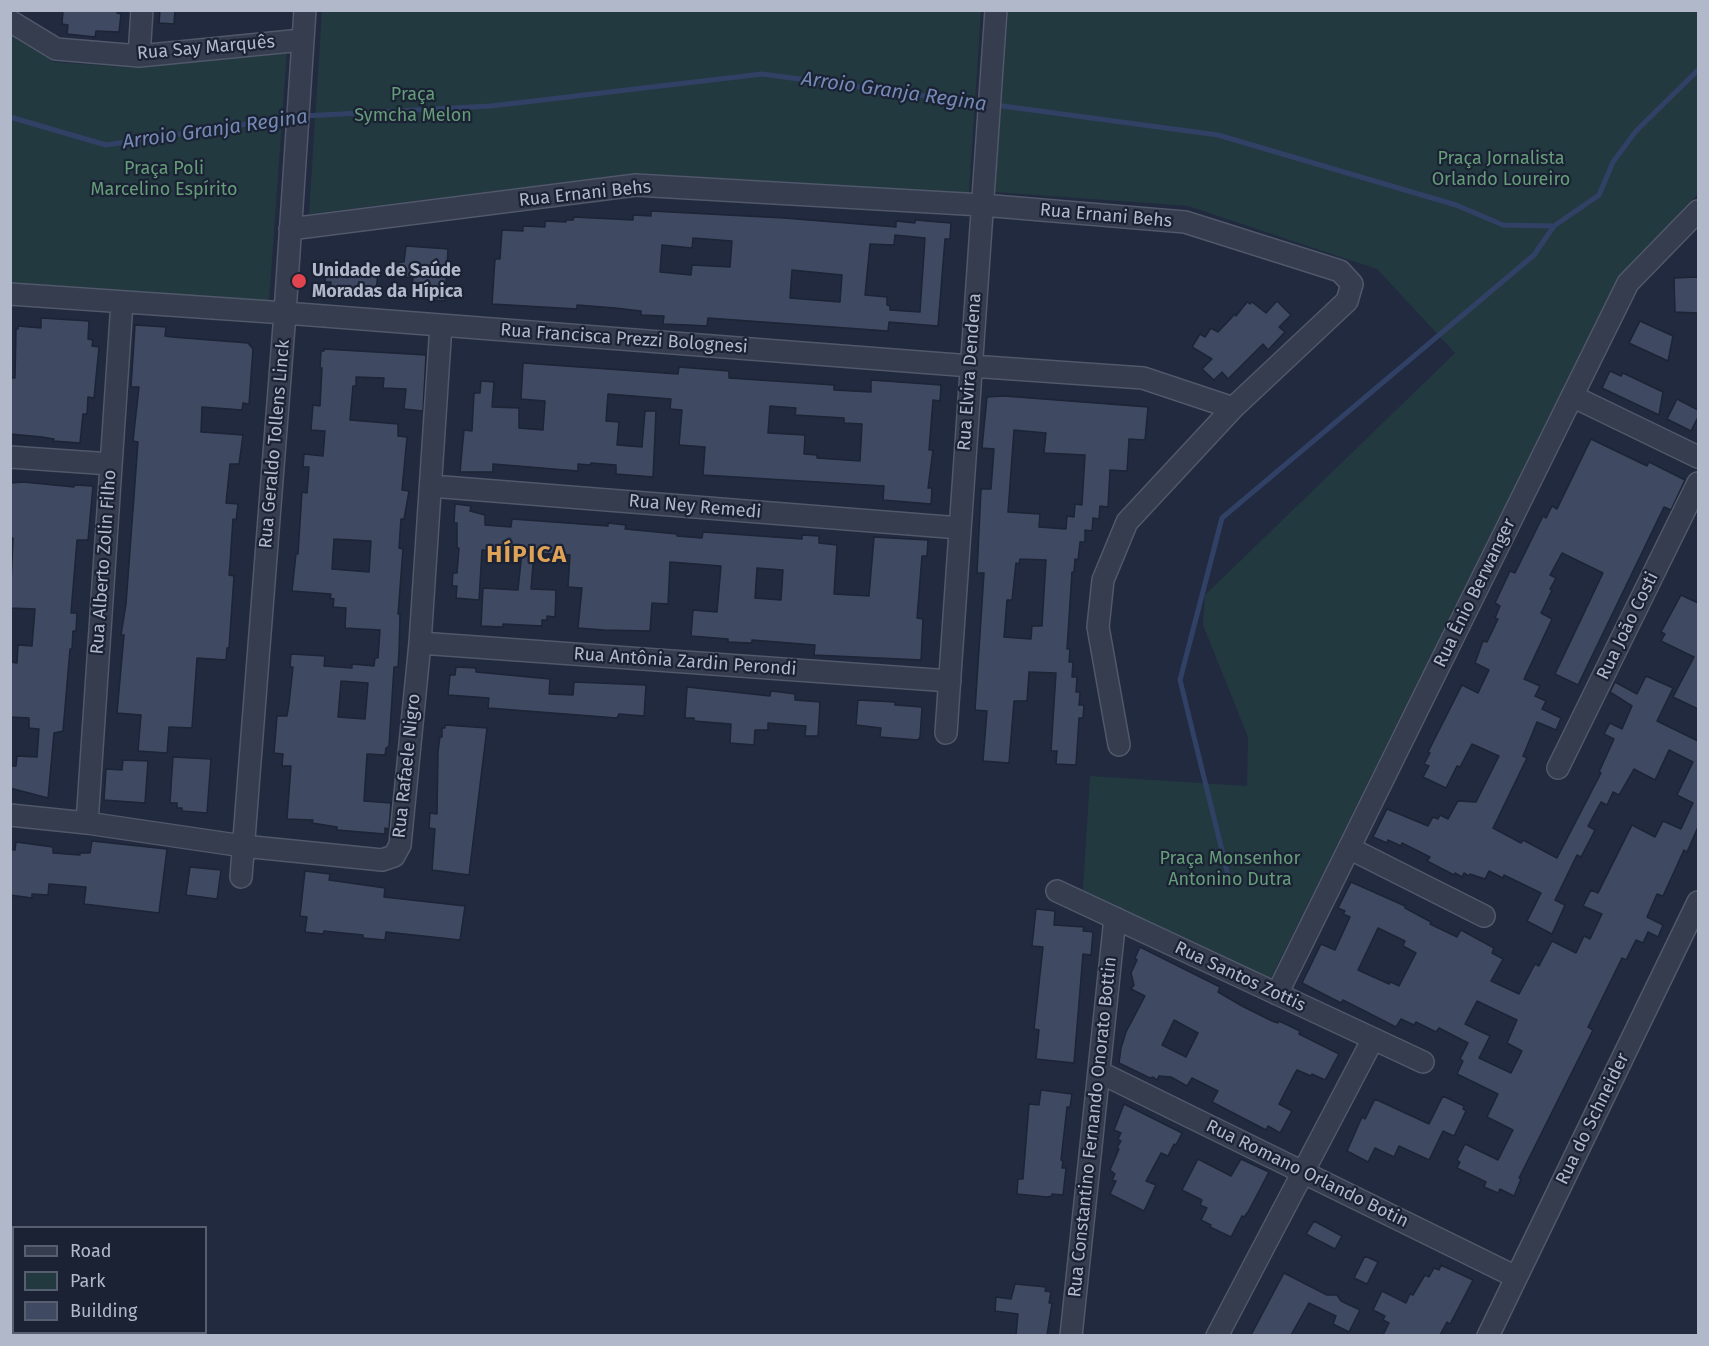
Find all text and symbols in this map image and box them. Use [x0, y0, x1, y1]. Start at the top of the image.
street label: Rua Say Marquês [136, 31, 276, 65]
water label: Arroio Granja Regina [800, 67, 988, 117]
park label: Praça Symcha Melon [354, 84, 472, 127]
water label: Arroio Granja Regina [121, 105, 309, 155]
park label: Praça Jornalista Orlando Loureiro [1432, 148, 1570, 190]
park label: Praça Poli Marcelino Espírito [91, 158, 237, 201]
street label: Rua Ernani Behs [518, 176, 652, 212]
street label: Rua Ernani Behs [1039, 199, 1173, 233]
place label: Unidade de Saúde Moradas da Hípica [312, 260, 463, 302]
marker: Unidade de Saúde Moradas da Hípica [290, 272, 308, 290]
street label: Rua Elvira Dendena [954, 292, 986, 452]
street label: Rua Francisca Prezzi Bolognesi [500, 320, 748, 358]
street label: Rua Geraldo Tollens Linck [255, 339, 295, 549]
street label: Rua Alberto Zolin Filho [87, 469, 121, 655]
street label: Rua Ney Remedi [628, 490, 762, 524]
street label: Rua Ênio Berwanger [1430, 515, 1520, 671]
district label: HÍPICA [486, 541, 568, 569]
street label: Rua João Costi [1593, 569, 1663, 683]
street label: Rua Antônia Zardin Perondi [573, 643, 797, 681]
street label: Rua Rafaele Nigro [389, 693, 425, 839]
park label: Praça Monsenhor Antonino Dutra [1159, 848, 1301, 890]
street label: Rua Santos Zottis [1171, 937, 1309, 1017]
street label: Rua Constantino Fernando Onorato Bottin [1064, 956, 1122, 1298]
street label: Rua do Schneider [1552, 1050, 1634, 1188]
street label: Rua Romano Orlando Botin [1202, 1115, 1412, 1233]
legend [12, 1226, 207, 1334]
text: Road [70, 1240, 112, 1262]
text: Park [70, 1270, 105, 1292]
text: Building [70, 1300, 137, 1322]

